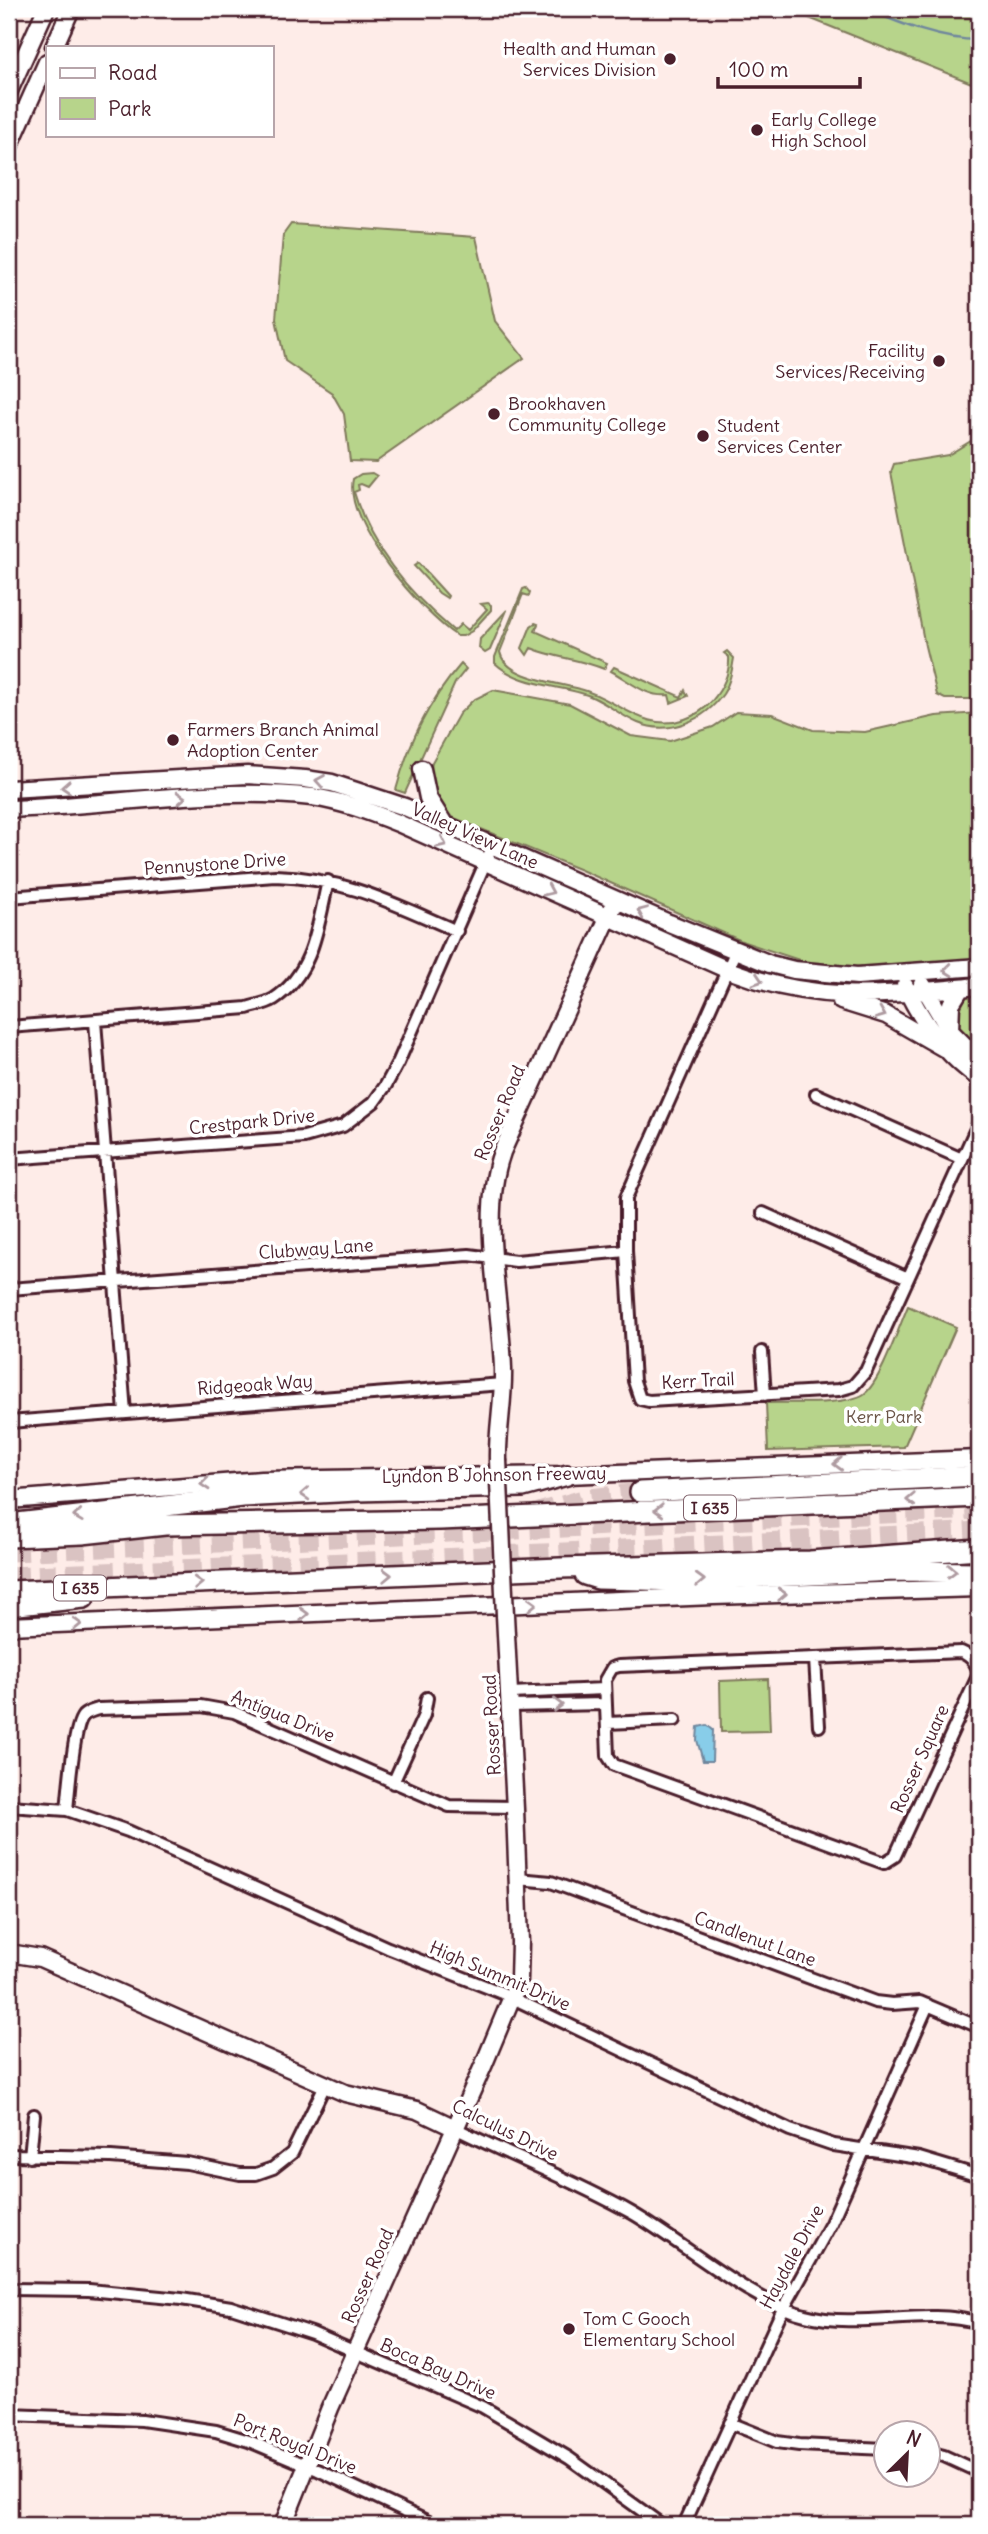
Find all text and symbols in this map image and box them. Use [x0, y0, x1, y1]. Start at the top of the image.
place label: Health and Human Services Division [503, 37, 656, 81]
legend [46, 46, 273, 136]
scale bar [718, 46, 860, 90]
marker: Health and Human Services Division [662, 51, 678, 67]
text: 100 m [729, 56, 788, 83]
text: Road [108, 59, 157, 86]
text: Park [108, 95, 151, 122]
place label: Early College High School [771, 108, 877, 152]
marker: Early College High School [749, 122, 765, 138]
place label: Facility Services/Receiving [775, 339, 925, 383]
marker: Facility Services/Receiving [931, 353, 947, 369]
place label: Brookhaven Community College [508, 392, 666, 436]
marker: Brookhaven Community College [486, 406, 502, 422]
place label: Student Services Center [717, 414, 843, 458]
marker: Student Services Center [695, 428, 711, 444]
place label: Farmers Branch Animal Adoption Center [187, 718, 379, 762]
marker: Farmers Branch Animal Adoption Center [165, 732, 181, 748]
one-way arrow [314, 774, 326, 789]
one-way arrow [60, 779, 71, 794]
one-way arrow [176, 791, 187, 806]
street label: Valley View Lane [408, 797, 542, 874]
one-way arrow [435, 835, 447, 849]
street label: Pennystone Drive [143, 847, 287, 880]
one-way arrow [542, 883, 554, 897]
one-way arrow [637, 906, 649, 920]
one-way arrow [942, 962, 953, 977]
one-way arrow [751, 972, 763, 987]
one-way arrow [874, 1005, 886, 1019]
street label: Rosser Road [469, 1061, 530, 1164]
street label: Crestpark Drive [188, 1103, 316, 1140]
street label: Clubway Lane [258, 1233, 374, 1264]
street label: Kerr Trail [661, 1367, 735, 1394]
street label: Ridgeoak Way [196, 1369, 314, 1400]
park label: Kerr Park [846, 1405, 922, 1428]
one-way arrow [832, 1457, 843, 1472]
street label: Lyndon B Johnson Freeway [381, 1461, 607, 1488]
one-way arrow [200, 1476, 211, 1491]
one-way arrow [299, 1486, 310, 1501]
one-way arrow [905, 1492, 916, 1507]
road number: I 635 [684, 1496, 736, 1520]
one-way arrow [654, 1503, 665, 1518]
one-way arrow [72, 1508, 84, 1523]
one-way arrow [947, 1563, 958, 1579]
one-way arrow [382, 1567, 393, 1582]
one-way arrow [695, 1572, 706, 1588]
one-way arrow [193, 1575, 204, 1590]
road number: I 635 [54, 1576, 106, 1600]
one-way arrow [776, 1587, 787, 1602]
one-way arrow [526, 1597, 537, 1612]
one-way arrow [299, 1606, 310, 1621]
one-way arrow [72, 1616, 83, 1631]
street label: Rosser Road [477, 1673, 506, 1776]
street label: Antigua Drive [228, 1684, 338, 1747]
one-way arrow [553, 1697, 564, 1713]
street label: Rosser Square [885, 1701, 954, 1817]
street label: Candlenut Lane [691, 1906, 819, 1971]
street label: High Summit Drive [426, 1936, 574, 2016]
street label: Calculus Drive [448, 2094, 562, 2165]
street label: Haydale Drive [754, 2201, 829, 2313]
street label: Rosser Road [336, 2224, 399, 2327]
place label: Tom C Gooch Elementary School [583, 2307, 735, 2351]
marker: Tom C Gooch Elementary School [561, 2321, 577, 2337]
street label: Boca Bay Drive [377, 2333, 500, 2404]
street label: Port Royal Drive [230, 2408, 360, 2479]
north arrow [872, 2418, 942, 2488]
text: N [903, 2425, 925, 2452]

